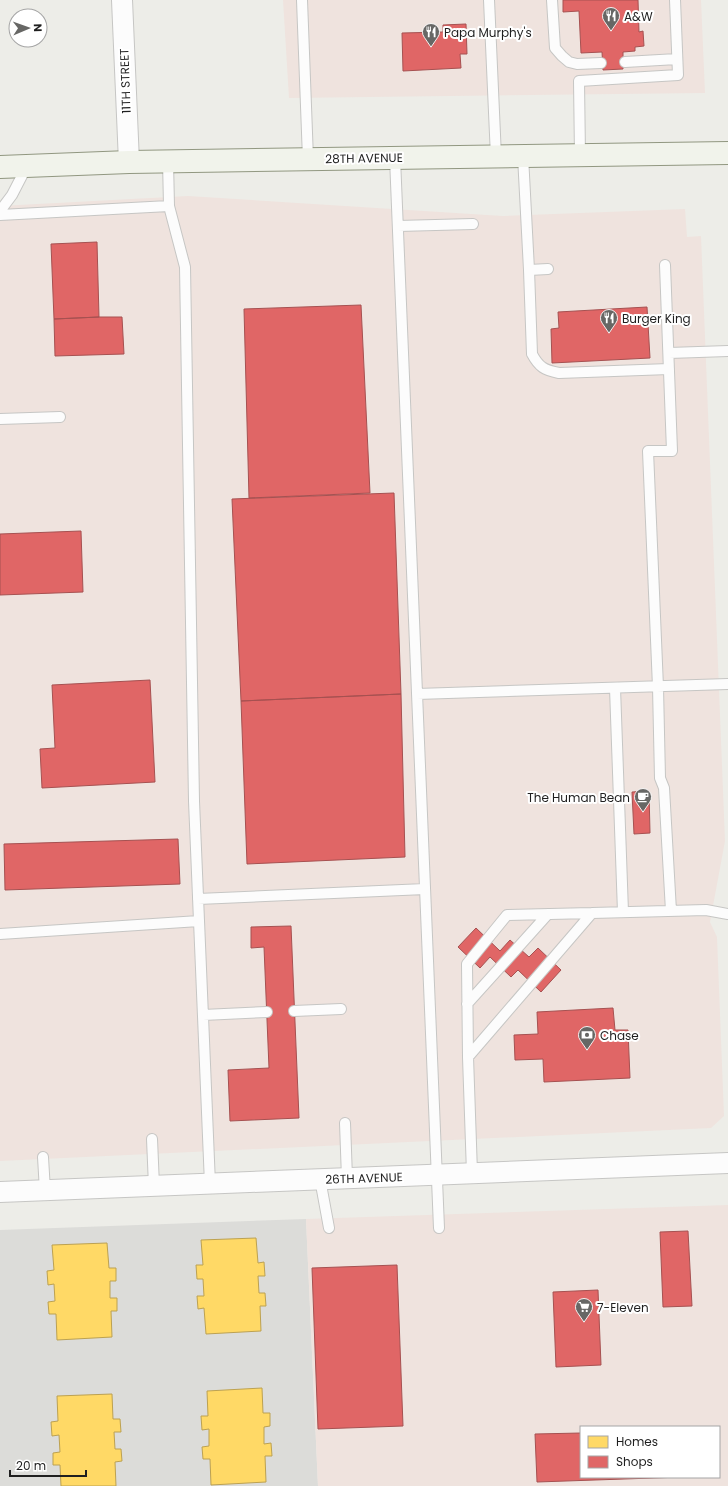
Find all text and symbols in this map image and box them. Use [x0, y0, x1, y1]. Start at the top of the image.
restaurant icon: A&W [601, 6, 621, 31]
north arrow [8, 8, 48, 48]
place label: A&W [624, 8, 653, 25]
restaurant icon: Papa Murphy's [421, 22, 441, 47]
text: N [30, 23, 46, 32]
place label: Papa Murphy's [444, 24, 532, 41]
street label: 11TH STREET [115, 48, 135, 114]
street label: 28TH AVENUE [325, 149, 403, 167]
restaurant icon: Burger King [599, 308, 619, 333]
place label: Burger King [622, 310, 691, 327]
cafe icon: The Human Bean [633, 787, 653, 812]
place label: The Human Bean [527, 789, 630, 806]
bank icon: Chase [577, 1025, 597, 1050]
place label: Chase [600, 1027, 639, 1044]
street label: 26TH AVENUE [325, 1168, 403, 1188]
supermarket icon: 7-Eleven [574, 1297, 594, 1322]
place label: 7-Eleven [597, 1299, 649, 1316]
legend [580, 1426, 720, 1478]
text: Homes [616, 1433, 658, 1450]
scale bar [10, 1452, 86, 1478]
text: Shops [616, 1453, 653, 1470]
text: 20 m [16, 1457, 46, 1474]

